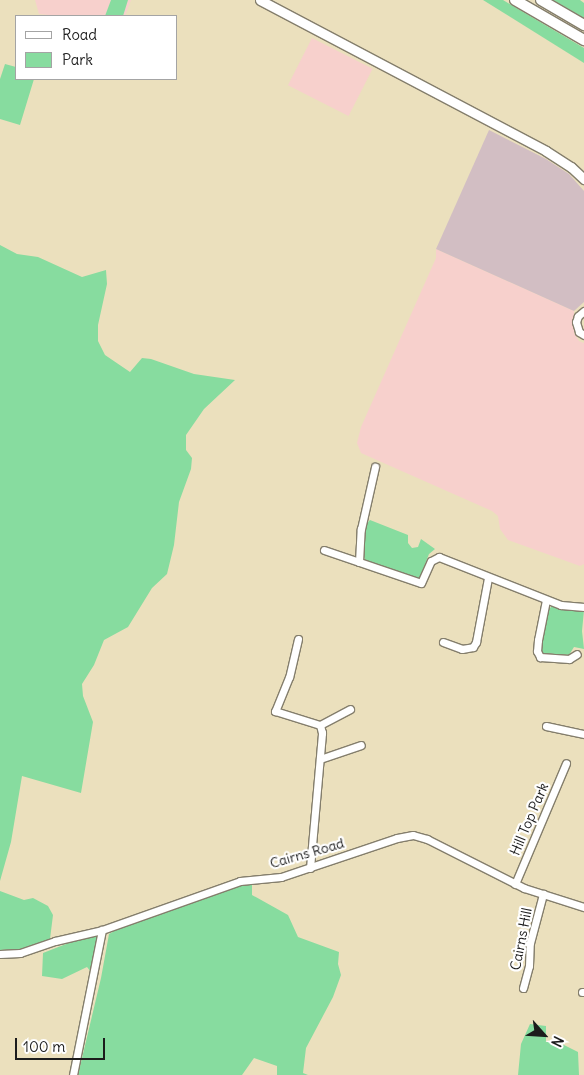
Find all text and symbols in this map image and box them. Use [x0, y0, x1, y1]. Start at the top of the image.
legend [15, 15, 178, 80]
text: Road [62, 25, 97, 44]
text: Park [62, 50, 93, 69]
street label: Hill Top Park [506, 780, 552, 858]
street label: Cairns Road [268, 834, 346, 872]
street label: Cairns Hill [507, 906, 535, 972]
north arrow [519, 1010, 569, 1060]
scale bar [18, 1028, 108, 1060]
text: N [547, 1033, 568, 1050]
text: 100 m [23, 1037, 65, 1056]

